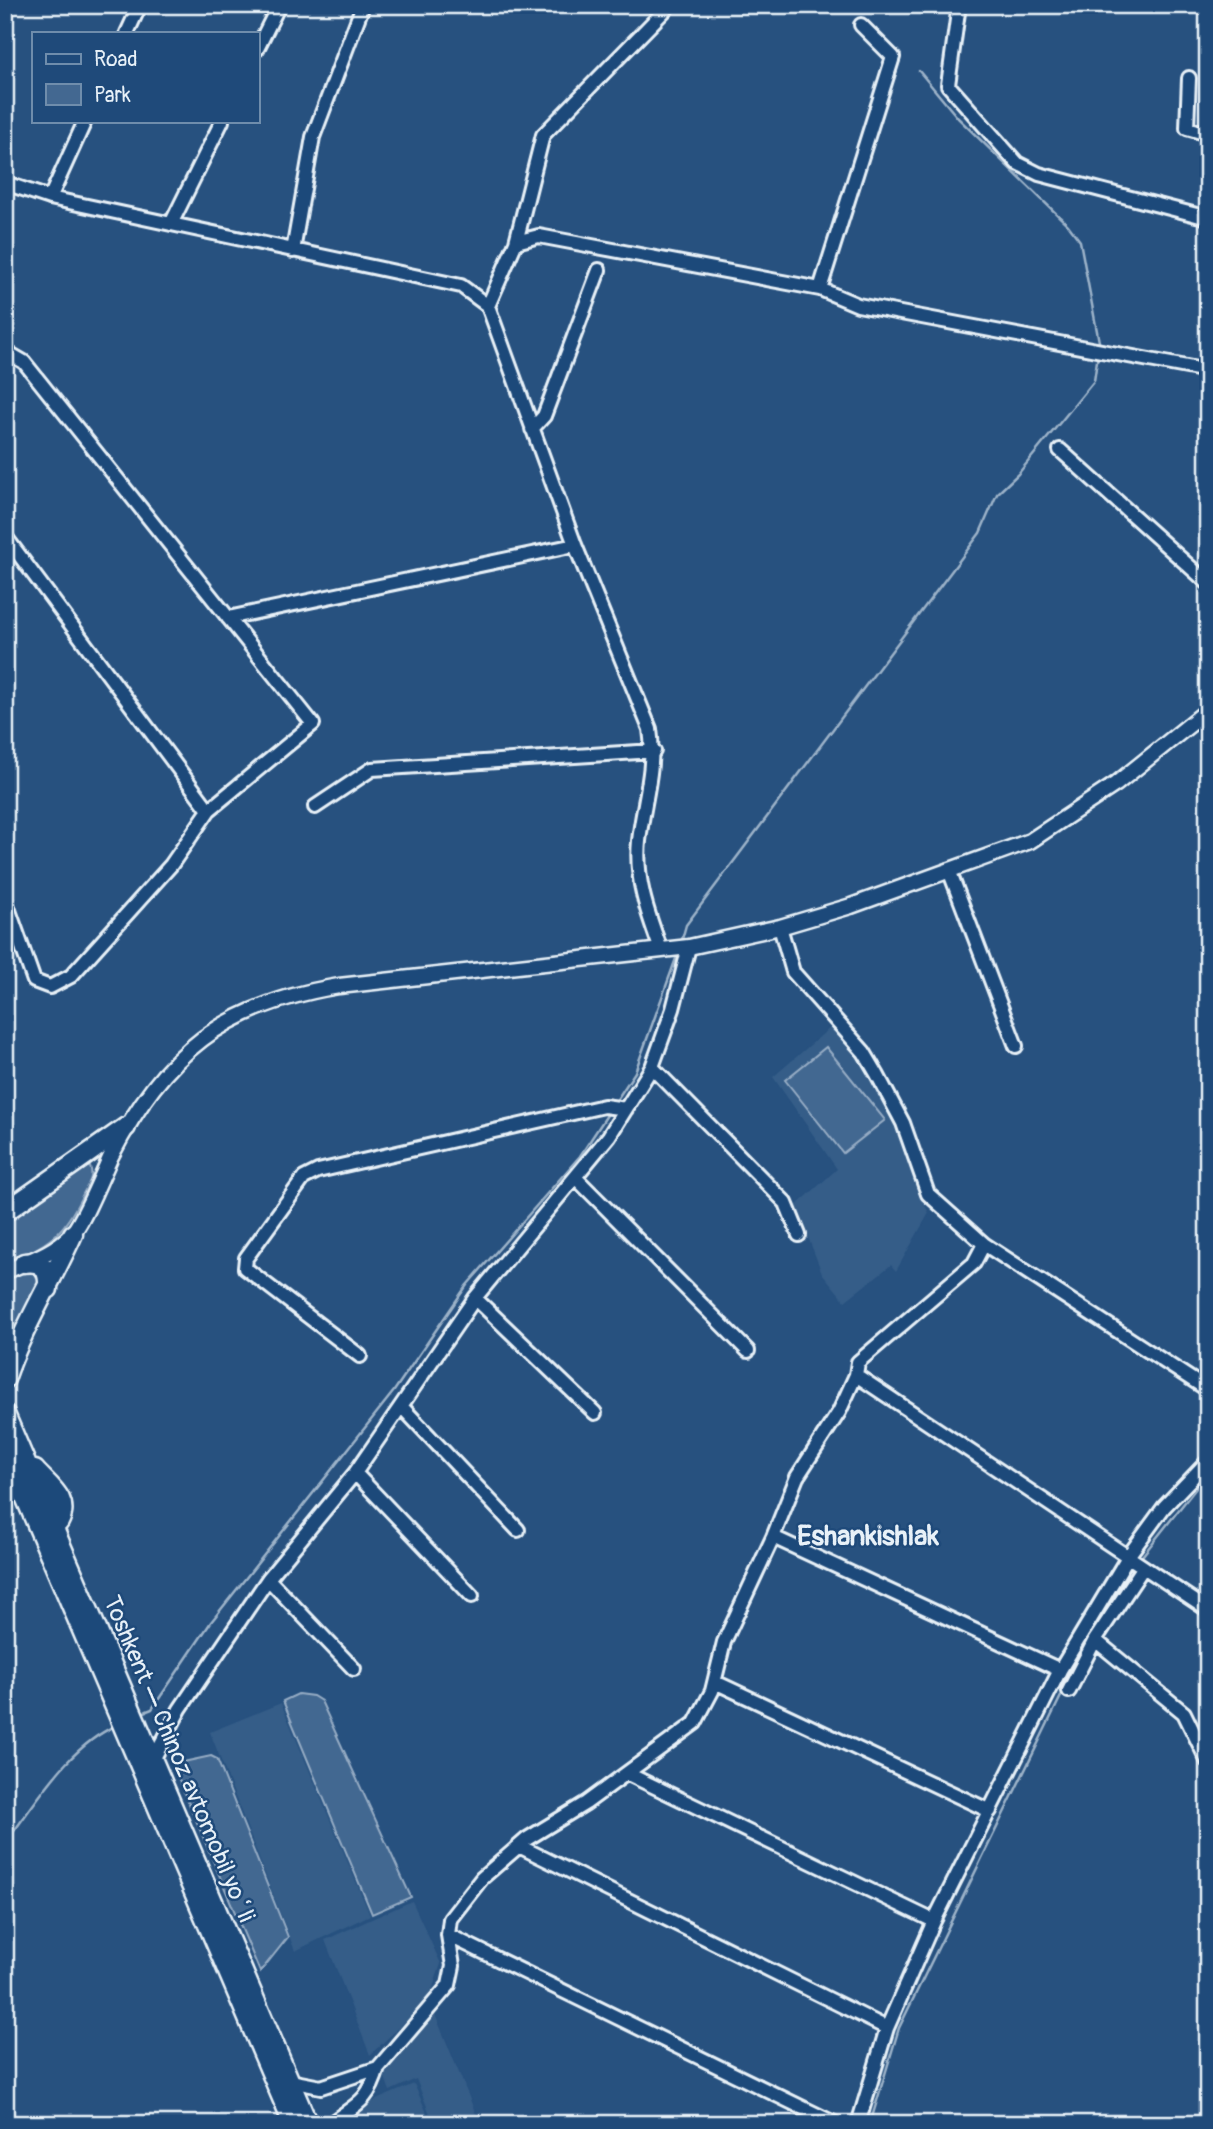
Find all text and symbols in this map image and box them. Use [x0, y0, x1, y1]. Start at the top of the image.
legend [32, 32, 259, 122]
text: Road [94, 46, 138, 73]
text: Park [94, 82, 131, 109]
district label: Eshankishlak [797, 1519, 939, 1554]
street label: Toshkent — Chinoz avtomobil yoʻli [97, 1592, 261, 1926]

